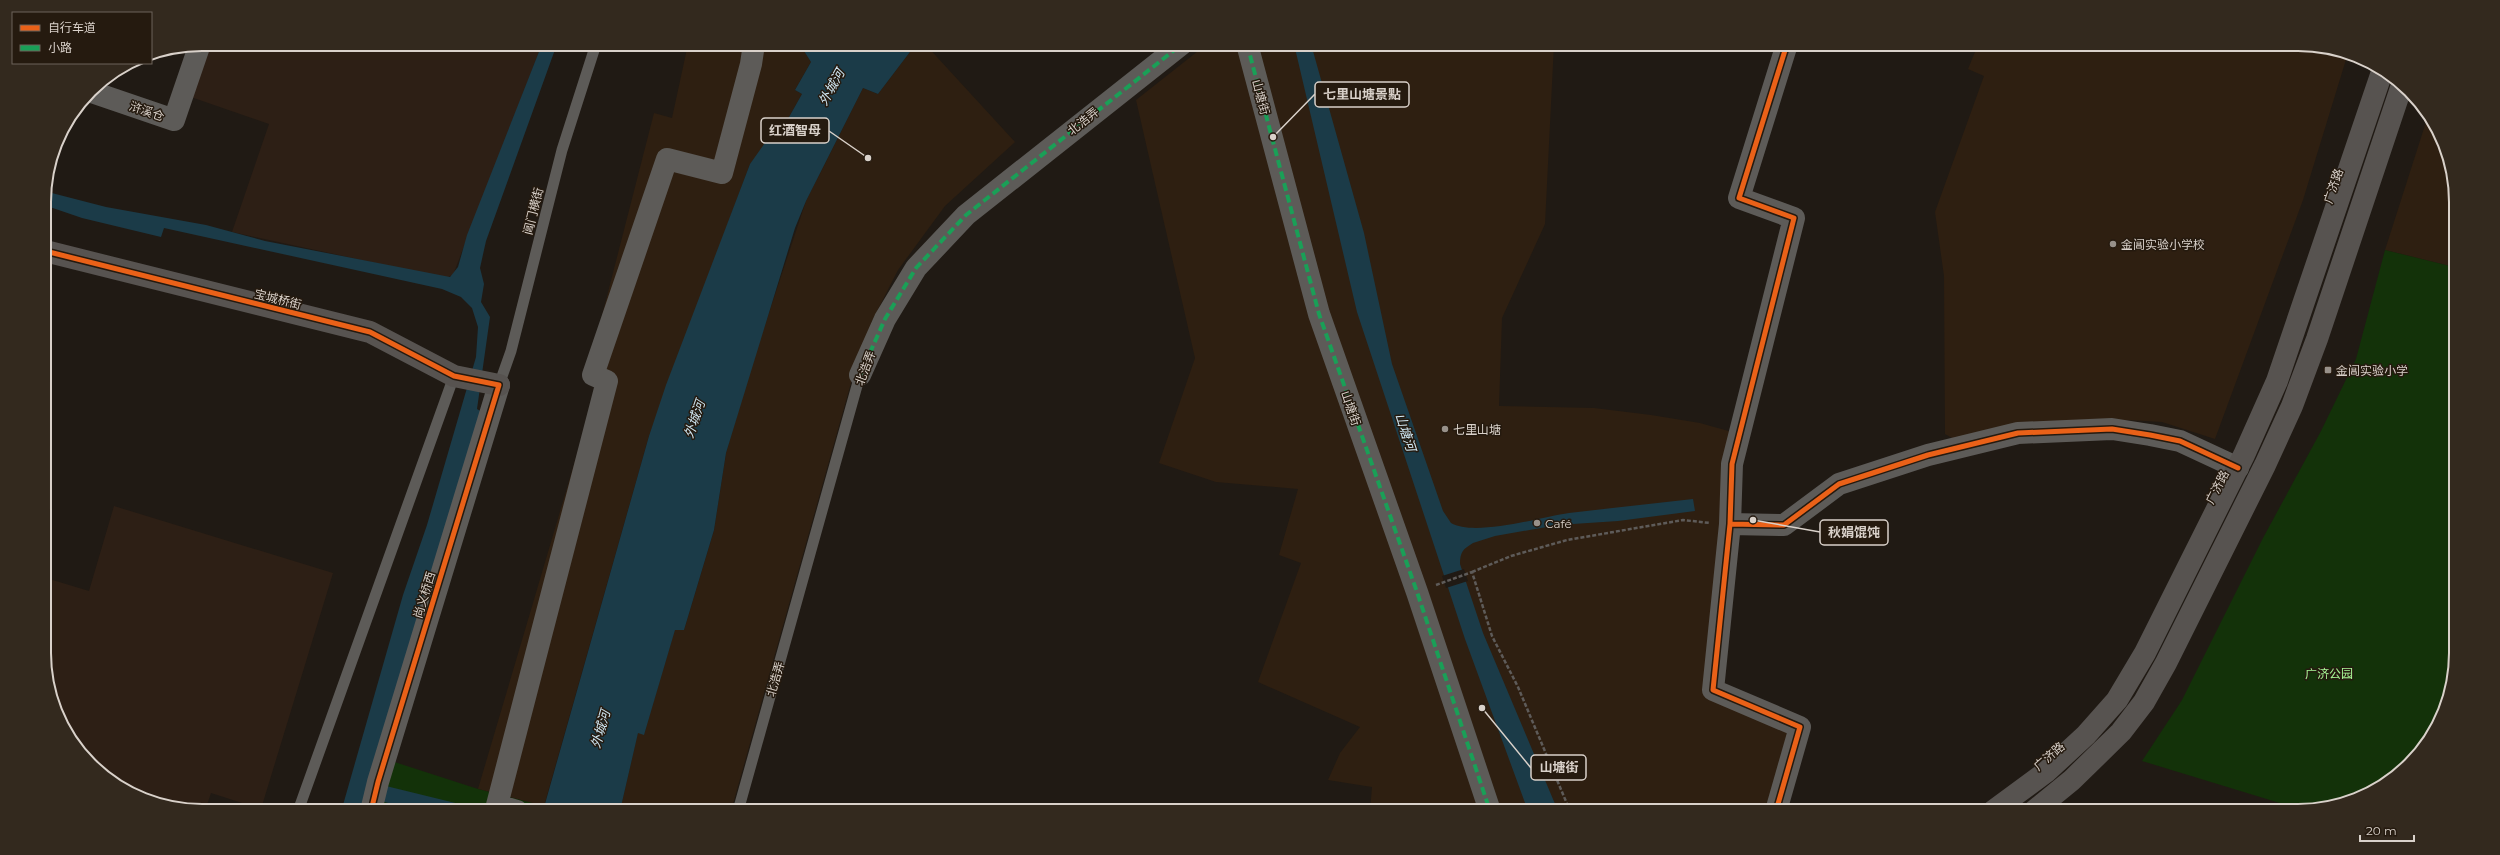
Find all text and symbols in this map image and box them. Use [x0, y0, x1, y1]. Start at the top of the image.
legend [12, 12, 152, 64]
text: 自行车道 [48, 20, 96, 35]
text: 小路 [48, 40, 72, 55]
water label: 外城河 [815, 63, 849, 108]
street label: 山塘街 [1249, 78, 1273, 116]
callout: 七里山塘景點 [1315, 82, 1409, 107]
text: 七里山塘景點 [1323, 86, 1401, 102]
street label: 浒溪仓 [128, 98, 166, 124]
street label: 北浩弄 [1064, 104, 1102, 138]
callout: 红酒智母 [761, 118, 829, 143]
text: 红酒智母 [769, 122, 821, 138]
street label: 广济路 [2320, 167, 2346, 205]
street label: 阊门横街 [520, 186, 546, 236]
place label: 金阊实验小学校 [2121, 237, 2205, 252]
marker: 金阊实验小学校 [2108, 239, 2118, 249]
street label: 宝城桥街 [253, 286, 303, 312]
street label: 北浩弄 [852, 349, 878, 387]
place label: 金阊实验小学 [2336, 363, 2408, 378]
marker: 金阊实验小学 [2323, 365, 2333, 375]
street label: 山塘街 [1338, 389, 1364, 427]
water label: 外城河 [680, 395, 709, 440]
water label: 山塘河 [1392, 411, 1421, 456]
place label: 七里山塘 [1453, 422, 1501, 437]
marker: 七里山塘 [1440, 424, 1450, 434]
street label: 广济路 [2202, 468, 2232, 506]
place label: Café [1545, 516, 1572, 531]
marker: Café [1532, 518, 1542, 528]
callout: 秋娟馄饨 [1820, 520, 1888, 545]
text: 秋娟馄饨 [1828, 524, 1880, 540]
street label: 尚义桥西 [410, 570, 438, 620]
street label: 北浩弄 [763, 660, 787, 698]
park label: 广济公园 [2305, 666, 2353, 681]
water label: 外城河 [587, 705, 614, 750]
street label: 广济路 [2030, 739, 2068, 773]
callout: 山塘街 [1531, 755, 1586, 780]
text: 山塘街 [1539, 759, 1579, 775]
scale bar [2360, 817, 2414, 843]
text: 20 m [2366, 823, 2397, 838]

